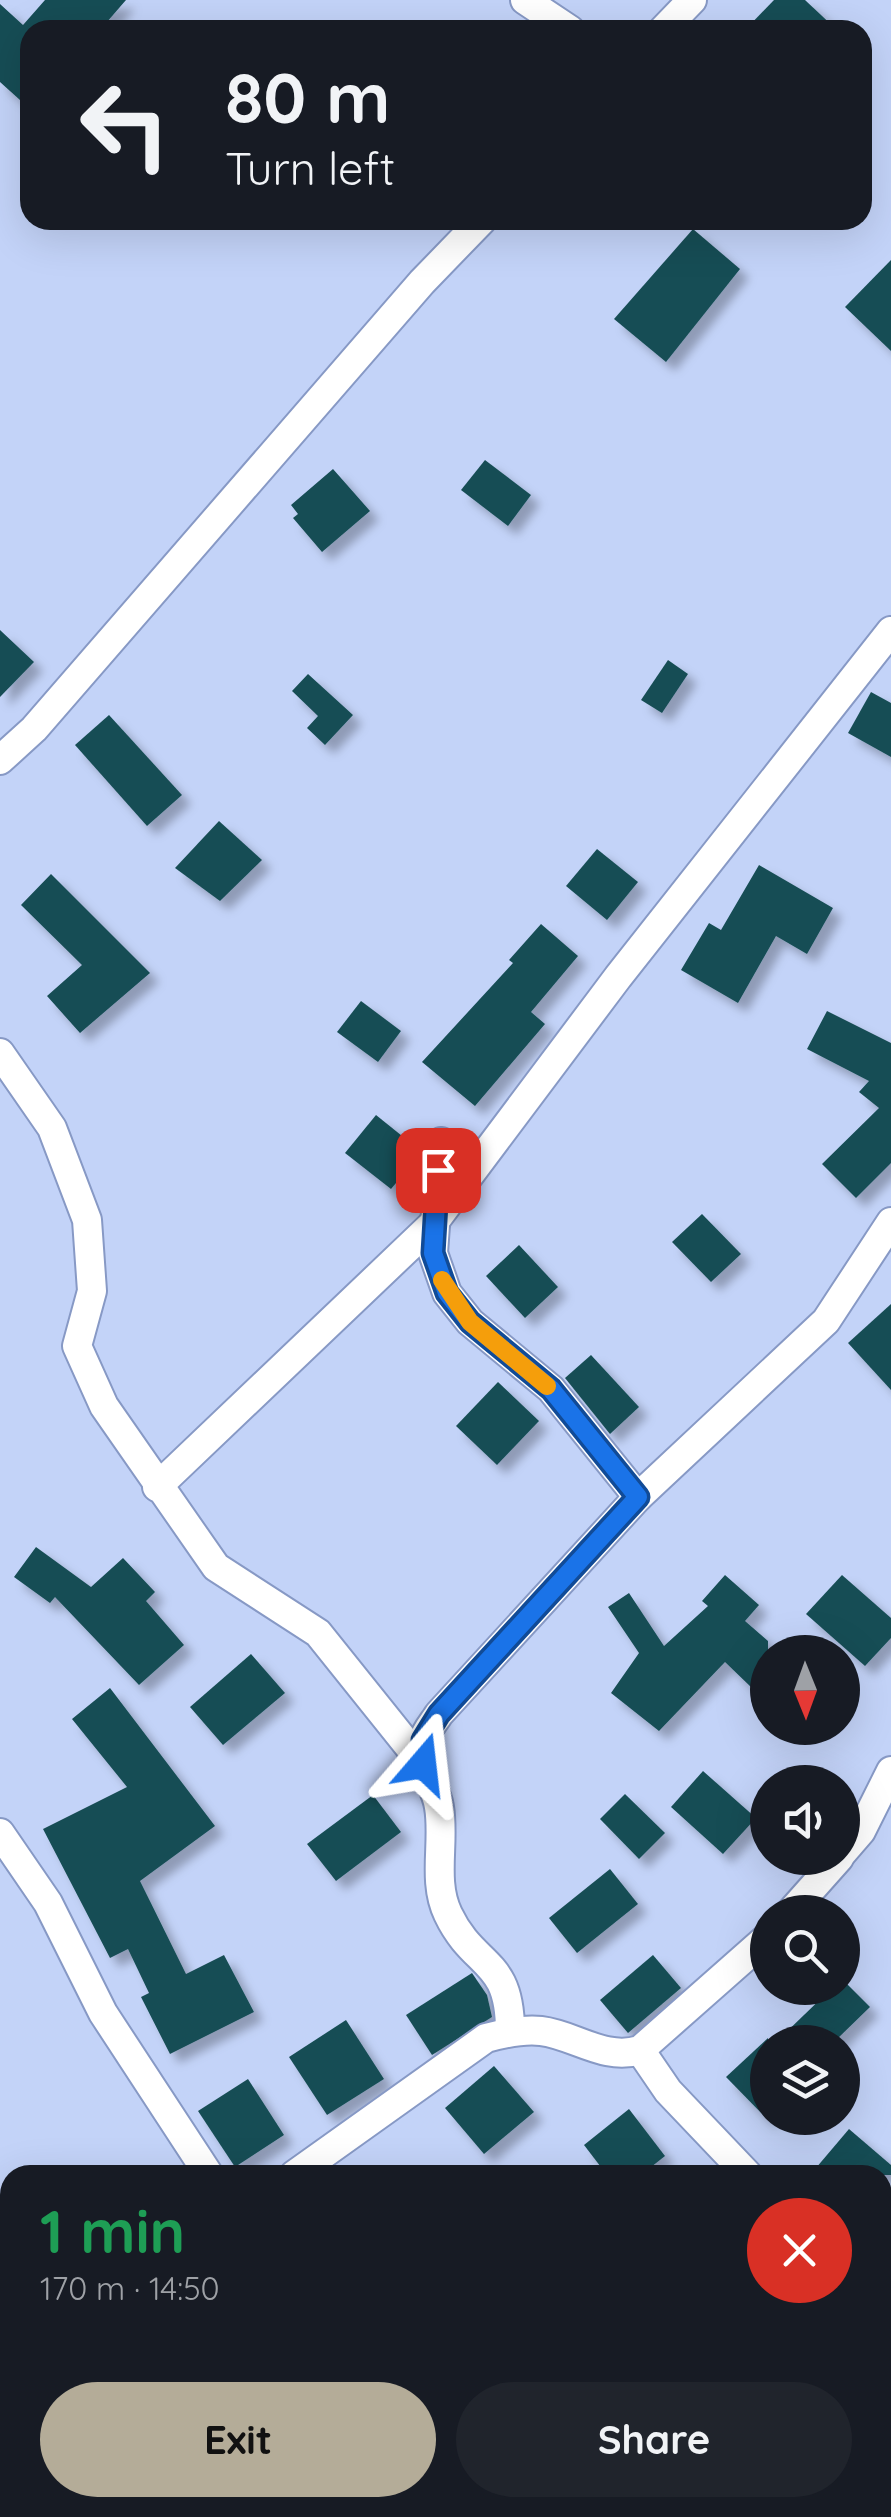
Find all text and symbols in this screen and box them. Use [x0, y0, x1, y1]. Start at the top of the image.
text: 80 m [225, 53, 390, 141]
icon: left [60, 60, 190, 190]
text: Turn left [225, 140, 395, 196]
pin [396, 1128, 481, 1213]
icon: arrive [411, 1143, 466, 1198]
north arrow [750, 1635, 860, 1745]
map controls [750, 1635, 860, 2135]
position arrow [371, 1712, 475, 1816]
button: sound [750, 1765, 860, 1875]
button: search [750, 1895, 860, 2005]
button: layers [750, 2025, 860, 2135]
text: 1 min [40, 2193, 185, 2268]
button: close [747, 2198, 852, 2303]
text: 170 m · 14:50 [40, 2268, 220, 2308]
button: Exit [40, 2382, 436, 2497]
button: Share [456, 2382, 852, 2497]

